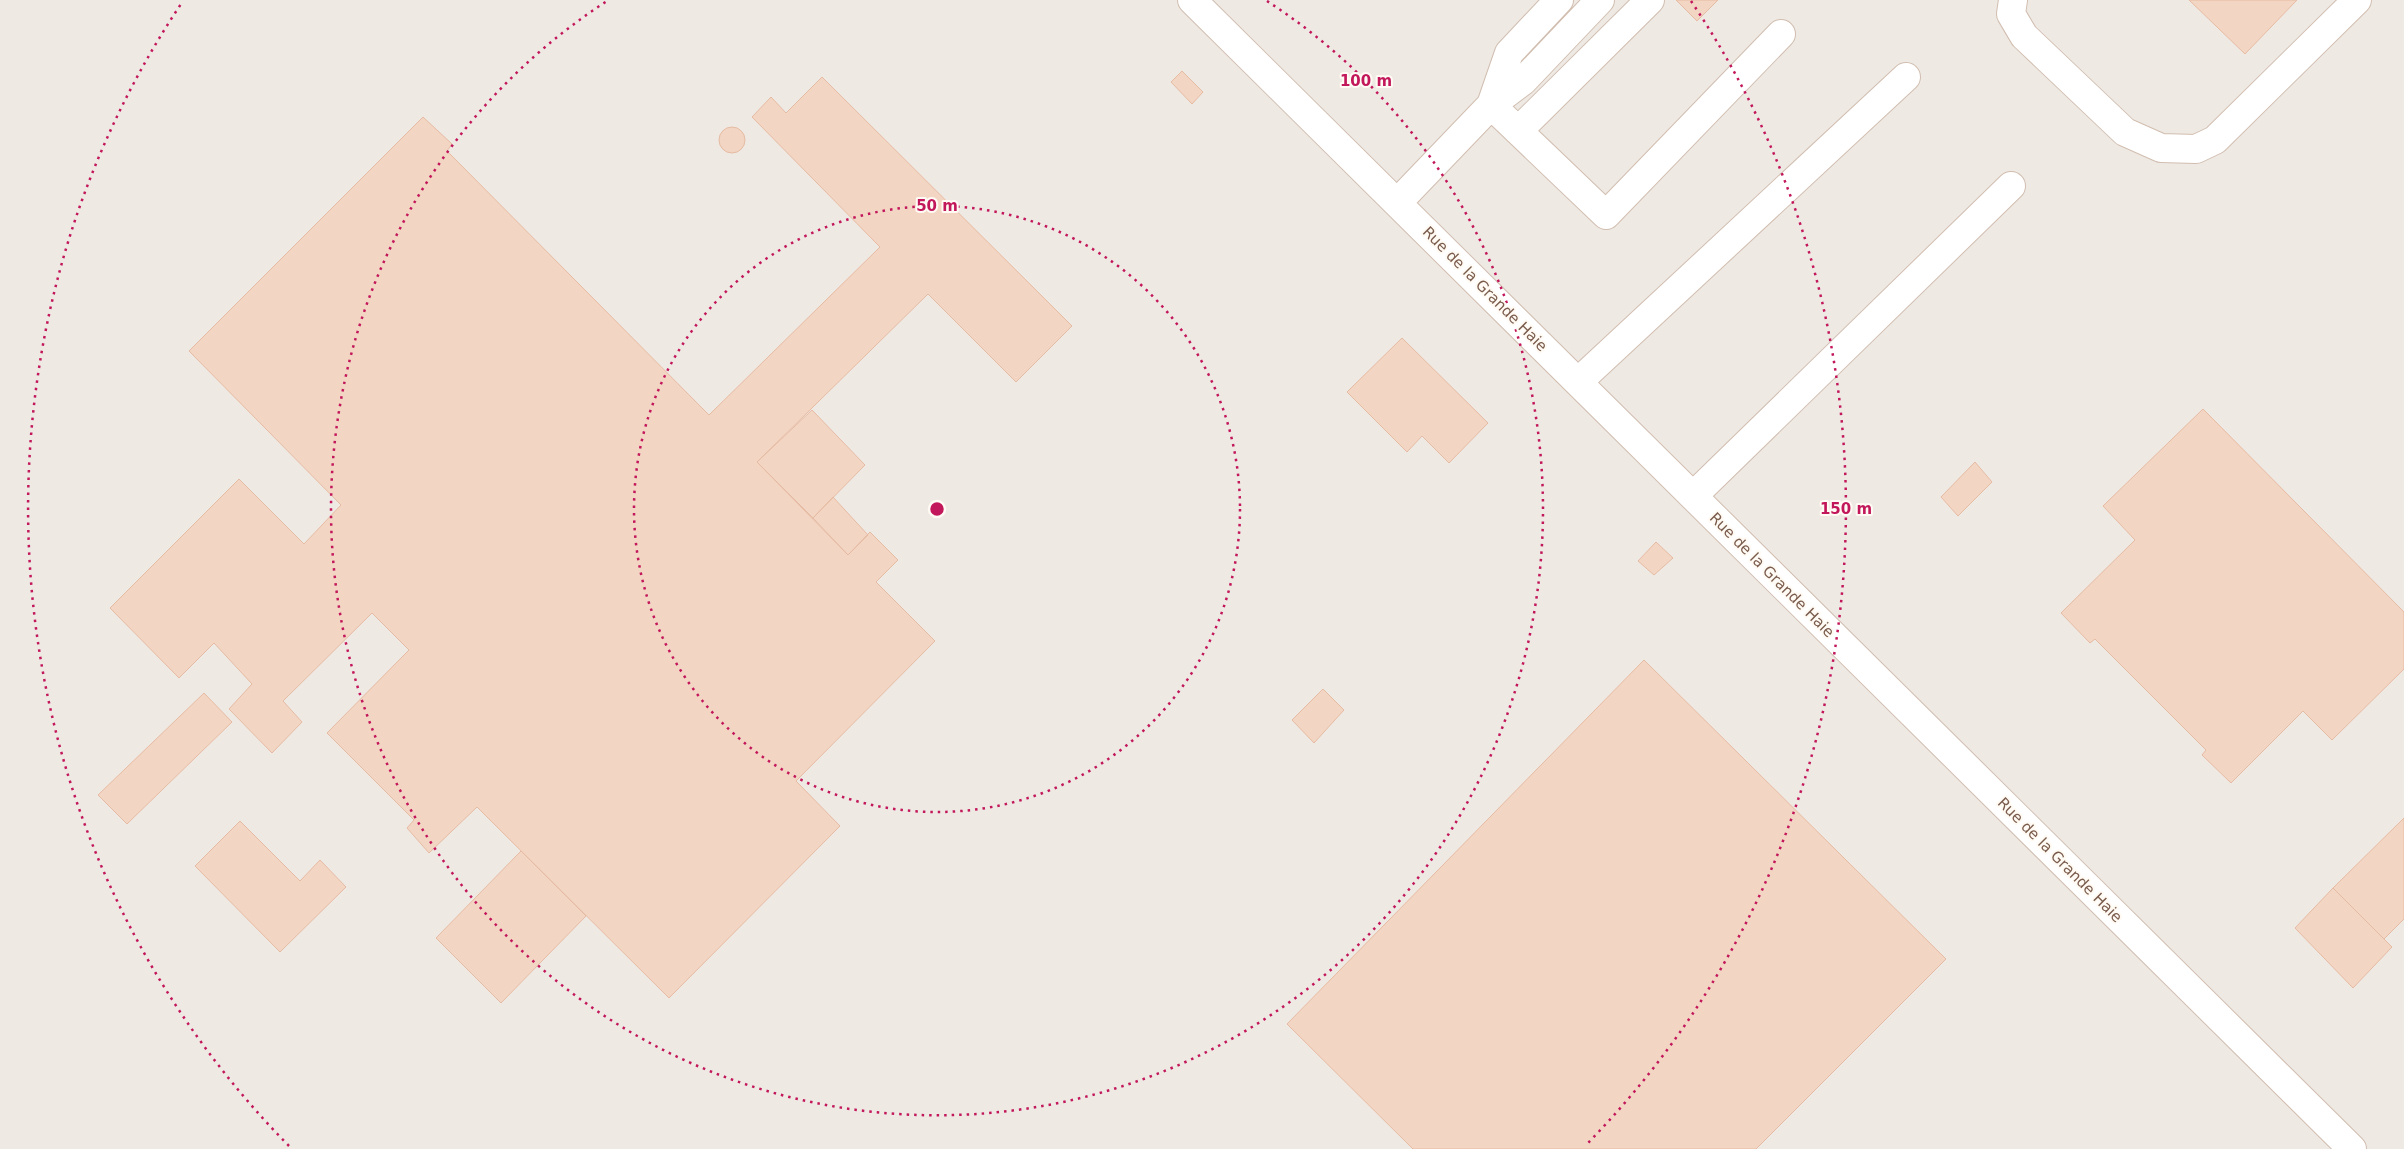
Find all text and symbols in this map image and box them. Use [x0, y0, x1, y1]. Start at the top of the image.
text: 100 m [1340, 72, 1392, 90]
text: 50 m [916, 197, 958, 215]
street label: Rue de la Grande Haie [1419, 223, 1551, 355]
centre of rings [928, 500, 946, 518]
text: 150 m [1820, 500, 1872, 518]
street label: Rue de la Grande Haie [1706, 509, 1838, 641]
street label: Rue de la Grande Haie [1994, 794, 2126, 926]

